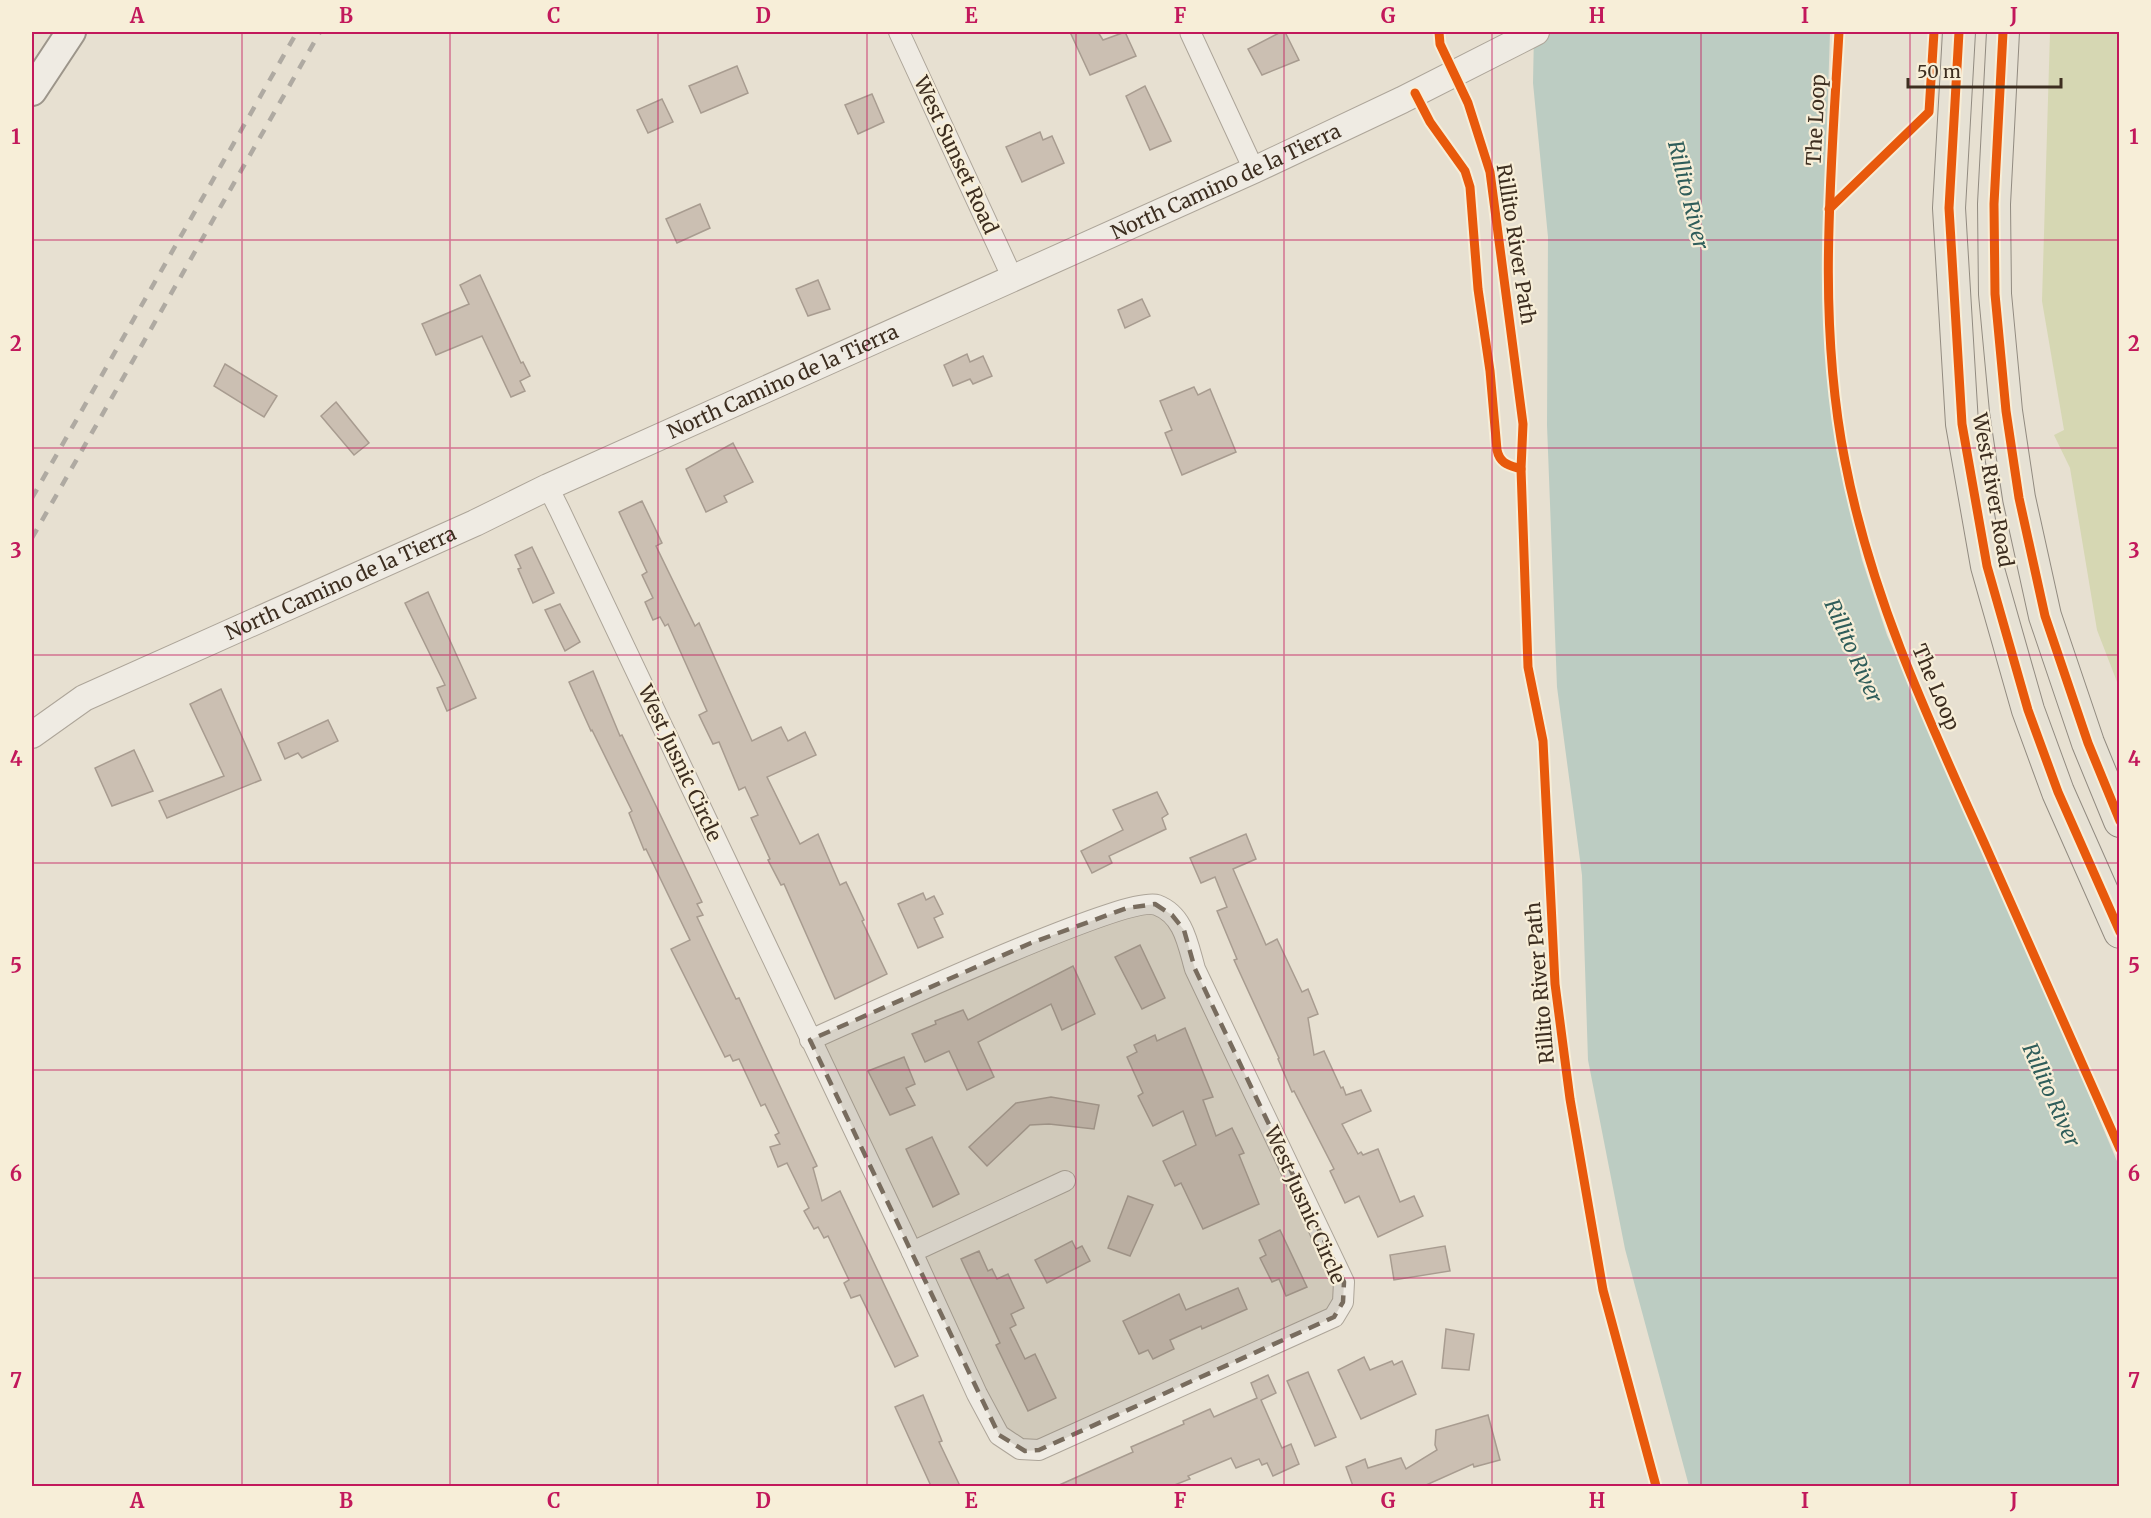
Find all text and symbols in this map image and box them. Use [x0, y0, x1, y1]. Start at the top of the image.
text: A [129, 3, 145, 28]
text: B [339, 3, 353, 28]
text: C [547, 3, 561, 28]
text: D [755, 3, 771, 28]
text: E [964, 3, 978, 28]
text: F [1174, 3, 1187, 28]
text: G [1381, 3, 1396, 28]
text: H [1589, 3, 1605, 28]
text: I [1801, 3, 1809, 28]
text: J [2009, 3, 2018, 28]
scale bar [1908, 51, 2061, 89]
text: 50 m [1917, 60, 1961, 83]
street label: West Sunset Road [909, 71, 1004, 237]
street label: The Loop [1801, 74, 1830, 166]
street label: North Camino de la Tierra [1107, 118, 1345, 245]
text: 1 [11, 124, 21, 149]
text: 1 [2129, 124, 2139, 149]
water label: Rillito River [1662, 138, 1715, 253]
street label: Rillito River Path [1491, 162, 1542, 326]
street label: North Camino de la Tierra [663, 318, 902, 444]
text: 2 [10, 331, 22, 356]
text: 2 [2128, 331, 2140, 356]
street label: West River Road [1967, 410, 2019, 569]
street label: North Camino de la Tierra [221, 520, 460, 645]
text: 3 [10, 538, 22, 563]
text: 3 [2128, 538, 2140, 563]
water label: Rillito River [1819, 595, 1889, 707]
street label: The Loop [1907, 640, 1966, 734]
street label: West Jusnic Circle [633, 680, 728, 845]
text: 4 [10, 746, 23, 771]
text: 4 [2128, 746, 2141, 771]
street label: Rillito River Path [1520, 901, 1559, 1065]
text: 5 [10, 953, 22, 978]
text: 5 [2128, 953, 2140, 978]
water label: Rillito River [2017, 1039, 2087, 1151]
street label: West Jusnic Circle [1259, 1121, 1351, 1287]
text: 6 [10, 1161, 22, 1186]
text: 6 [2128, 1161, 2140, 1186]
text: 7 [10, 1368, 22, 1393]
text: 7 [2128, 1368, 2140, 1393]
text: A [129, 1488, 145, 1513]
text: B [339, 1488, 353, 1513]
text: C [547, 1488, 561, 1513]
text: D [755, 1488, 771, 1513]
text: E [964, 1488, 978, 1513]
text: F [1174, 1488, 1187, 1513]
text: G [1381, 1488, 1396, 1513]
text: H [1589, 1488, 1605, 1513]
text: I [1801, 1488, 1809, 1513]
text: J [2009, 1488, 2018, 1513]

